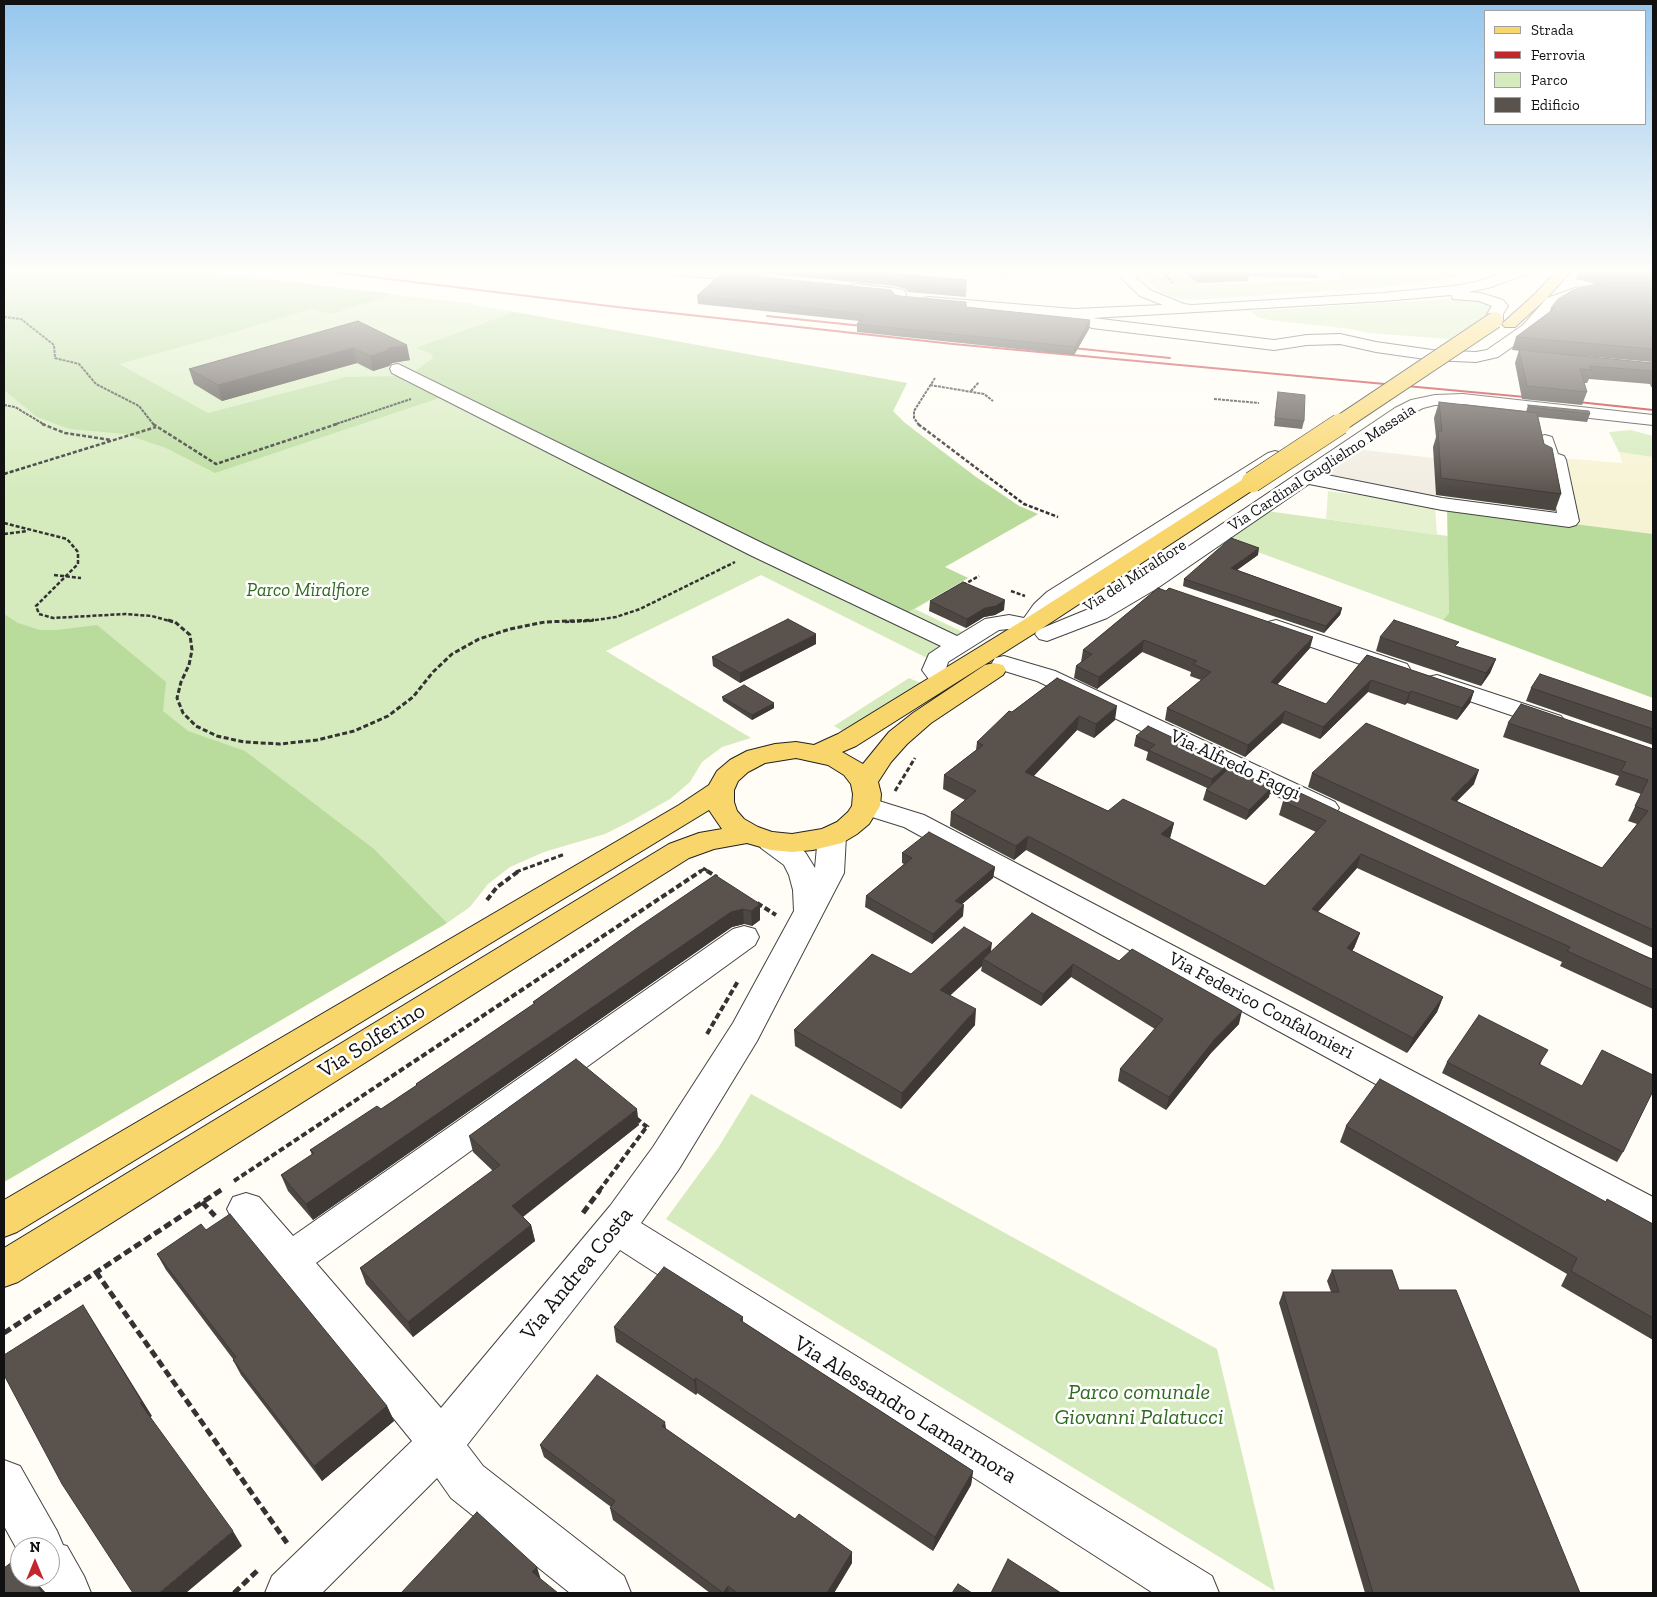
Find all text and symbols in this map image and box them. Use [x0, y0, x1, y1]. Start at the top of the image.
legend [1484, 10, 1647, 125]
text: Strada [1531, 21, 1574, 39]
text: Ferrovia [1531, 46, 1585, 64]
text: Parco [1531, 71, 1568, 89]
text: Edificio [1531, 96, 1580, 114]
street label: Via Cardinal Guglielmo Massaia [1225, 400, 1419, 536]
street label: Via del Miralfiore [1080, 536, 1190, 616]
park label: Parco Miralfiore [247, 580, 369, 602]
street label: Via Alfredo Faggi [1166, 725, 1304, 805]
street label: Via Federico Confalonieri [1164, 947, 1358, 1065]
street label: Via Solferino [314, 998, 430, 1084]
street label: Via Andrea Costa [515, 1202, 639, 1346]
street label: Via Alessandro Lamarmora [789, 1331, 1021, 1489]
park label: Parco comunale Giovanni Palatucci [1054, 1380, 1224, 1432]
north arrow [10, 1537, 60, 1587]
text: N [30, 1539, 40, 1556]

